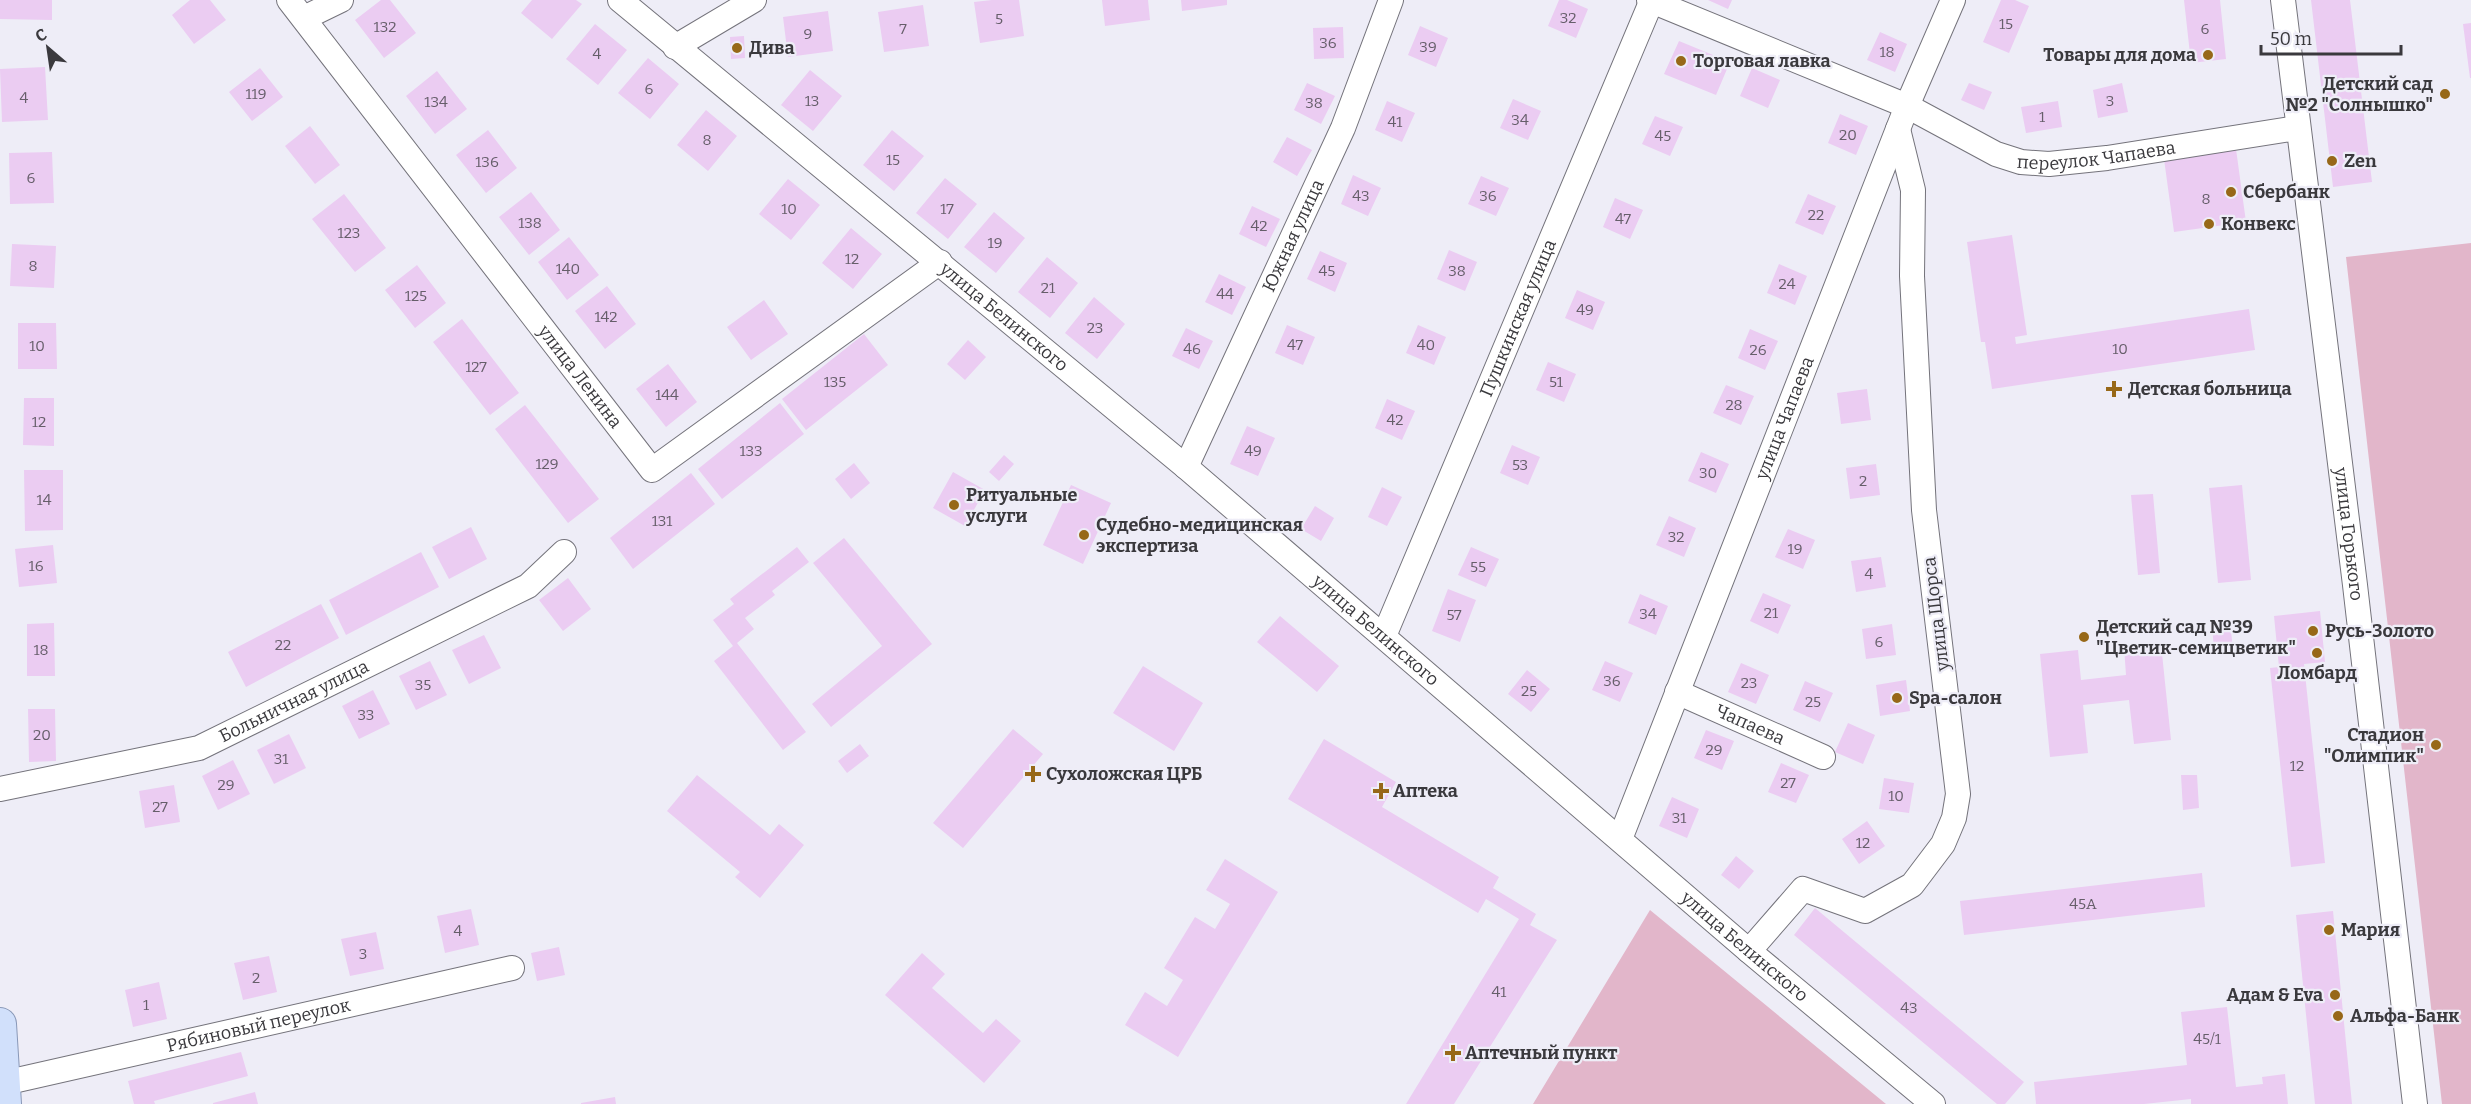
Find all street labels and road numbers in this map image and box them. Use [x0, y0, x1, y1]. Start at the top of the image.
street label: переулок Чапаева [2016, 136, 2177, 175]
street label: Южная улица [1258, 176, 1329, 295]
street label: Пушкинская улица [1475, 236, 1561, 400]
street label: улица Белинского [935, 257, 1073, 376]
street label: улица Ленина [533, 320, 627, 433]
street label: улица Чапаева [1750, 353, 1819, 484]
street label: улица Горького [2329, 465, 2368, 602]
street label: улица Щорса [1918, 556, 1954, 673]
street label: улица Белинского [1307, 569, 1443, 690]
street label: Больничная улица [216, 655, 372, 747]
street label: Чапаева [1712, 700, 1788, 750]
street label: улица Белинского [1676, 886, 1813, 1006]
street label: Рябиновый переулок [165, 994, 353, 1057]

